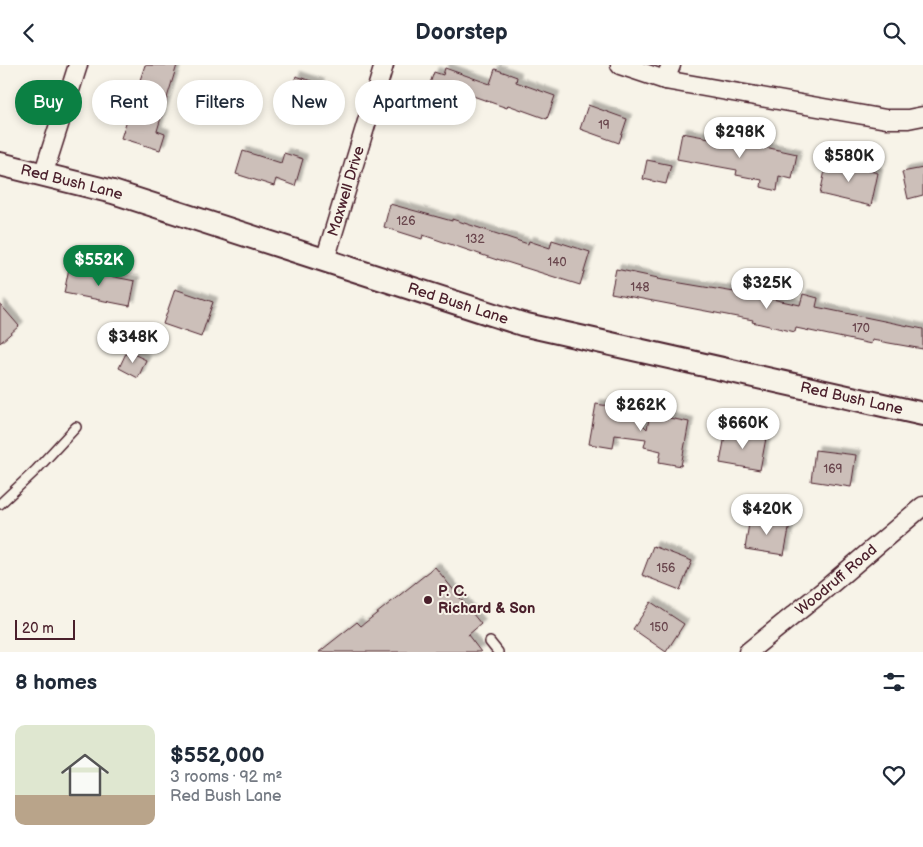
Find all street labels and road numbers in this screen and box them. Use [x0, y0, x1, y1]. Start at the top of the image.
street label: Maxwell Drive [323, 144, 369, 239]
street label: Red Bush Lane [19, 160, 125, 204]
street label: Red Bush Lane [405, 278, 511, 329]
street label: Red Bush Lane [798, 377, 905, 419]
street label: Woodruff Road [791, 540, 881, 619]

